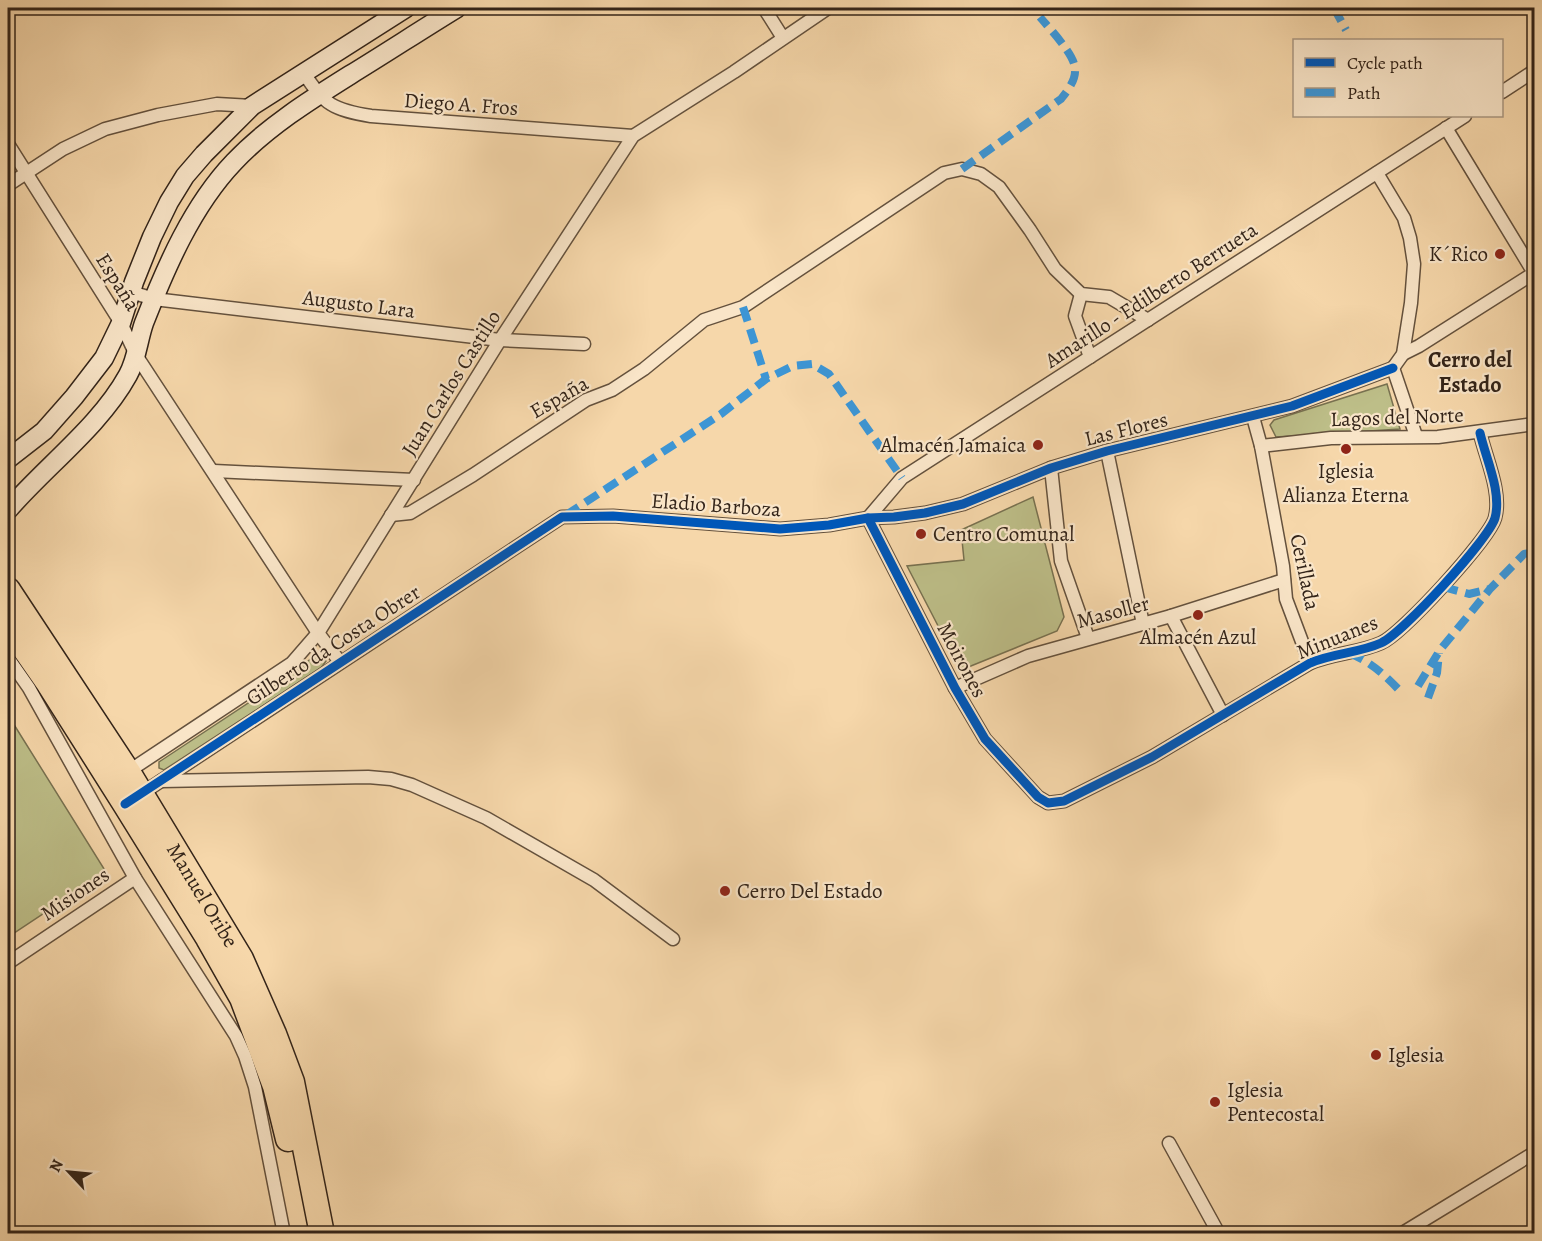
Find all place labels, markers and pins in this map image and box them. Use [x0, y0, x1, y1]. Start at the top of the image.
place label: K´Rico [1429, 240, 1488, 268]
marker: K´Rico [1493, 247, 1507, 261]
place label: Almacén Jamaica [879, 431, 1026, 459]
marker: Almacén Jamaica [1031, 438, 1045, 452]
marker: Iglesia Alianza Eterna [1339, 442, 1353, 456]
place label: Iglesia Alianza Eterna [1282, 457, 1409, 509]
place label: Centro Comunal [933, 520, 1074, 548]
marker: Centro Comunal [914, 527, 928, 541]
marker: Almacén Azul [1191, 608, 1205, 622]
place label: Almacén Azul [1139, 623, 1256, 651]
place label: Cerro Del Estado [737, 877, 882, 905]
marker: Cerro Del Estado [718, 884, 732, 898]
place label: Iglesia [1388, 1041, 1445, 1069]
marker: Iglesia [1369, 1048, 1383, 1062]
place label: Iglesia Pentecostal [1227, 1076, 1324, 1128]
marker: Iglesia Pentecostal [1208, 1095, 1222, 1109]

